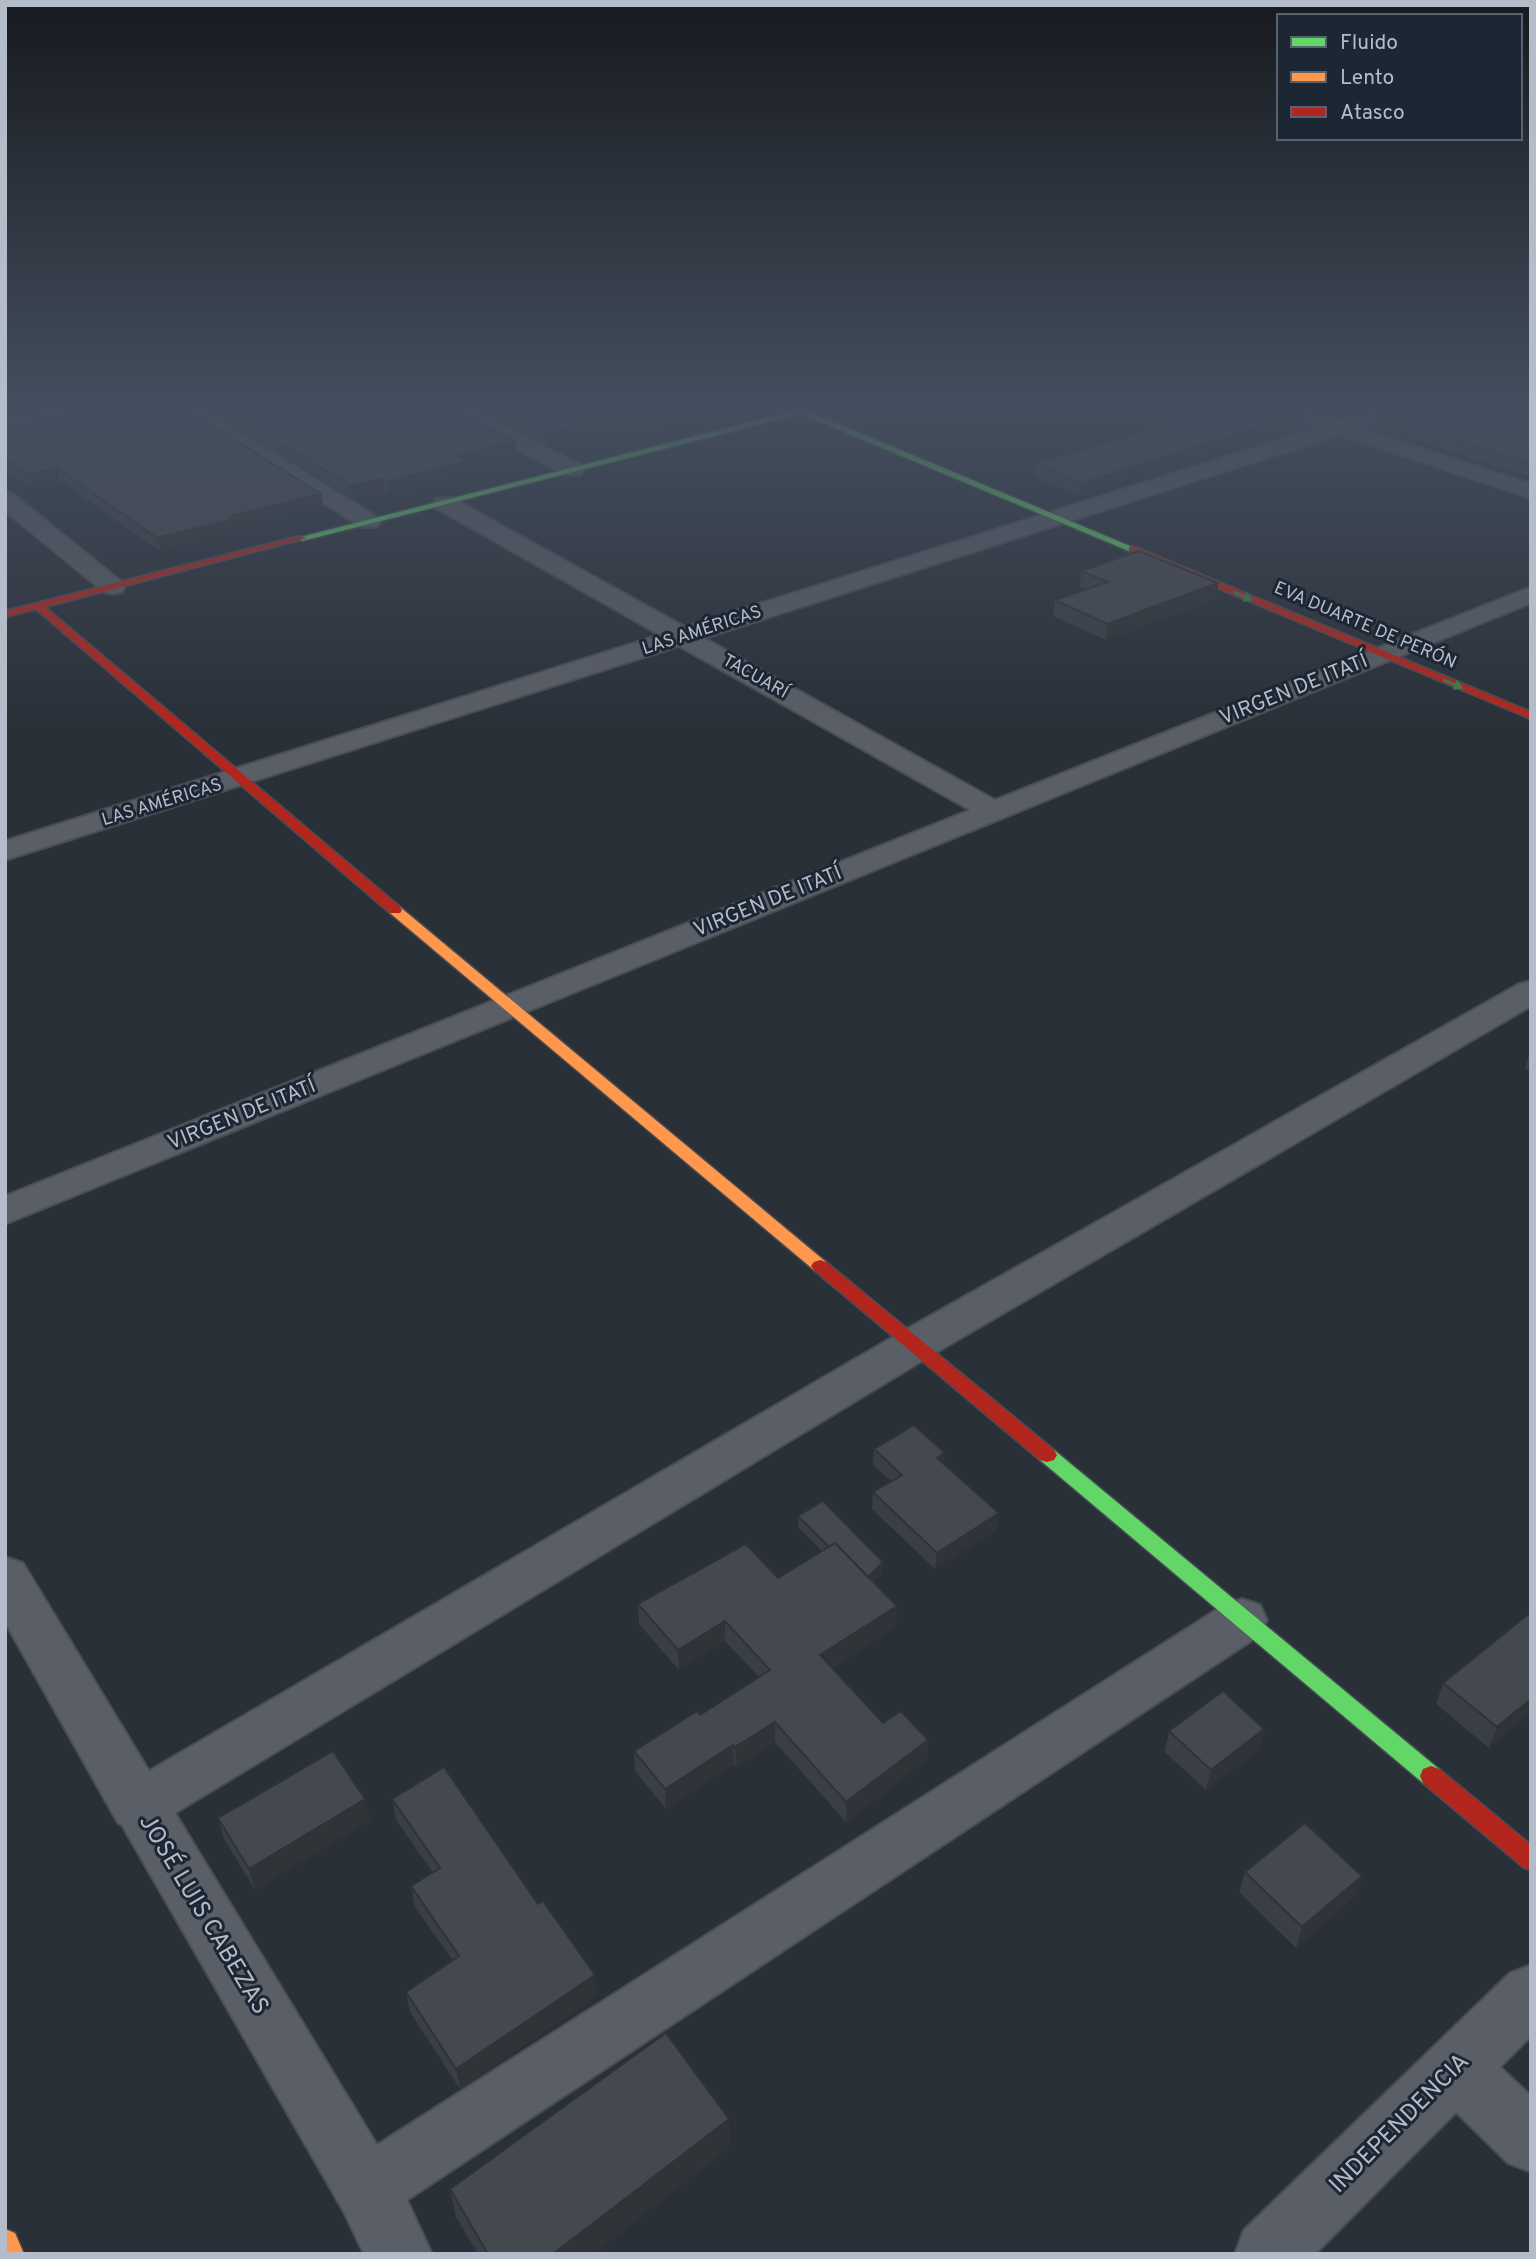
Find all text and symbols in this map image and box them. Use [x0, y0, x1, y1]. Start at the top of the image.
legend [1277, 14, 1522, 140]
text: Fluido [1340, 30, 1398, 57]
text: Lento [1340, 65, 1394, 92]
text: Atasco [1340, 100, 1405, 127]
street label: EVA DUARTE DE PERÓN [1270, 575, 1461, 675]
one-way arrow [1233, 590, 1253, 602]
street label: LAS AMÉRICAS [639, 599, 765, 661]
street label: VIRGEN DE ITATÍ [1216, 646, 1374, 732]
street label: TACUARÍ [718, 648, 795, 705]
one-way arrow [1443, 678, 1464, 689]
street label: LAS AMÉRICAS [99, 772, 225, 832]
street label: VIRGEN DE ITATÍ [690, 858, 848, 944]
street label: VIRGEN DE ITATÍ [164, 1071, 322, 1157]
street label: JOSÉ LUIS CABEZAS [131, 1808, 276, 2021]
street label: INDEPENDENCIA [1324, 2048, 1476, 2200]

